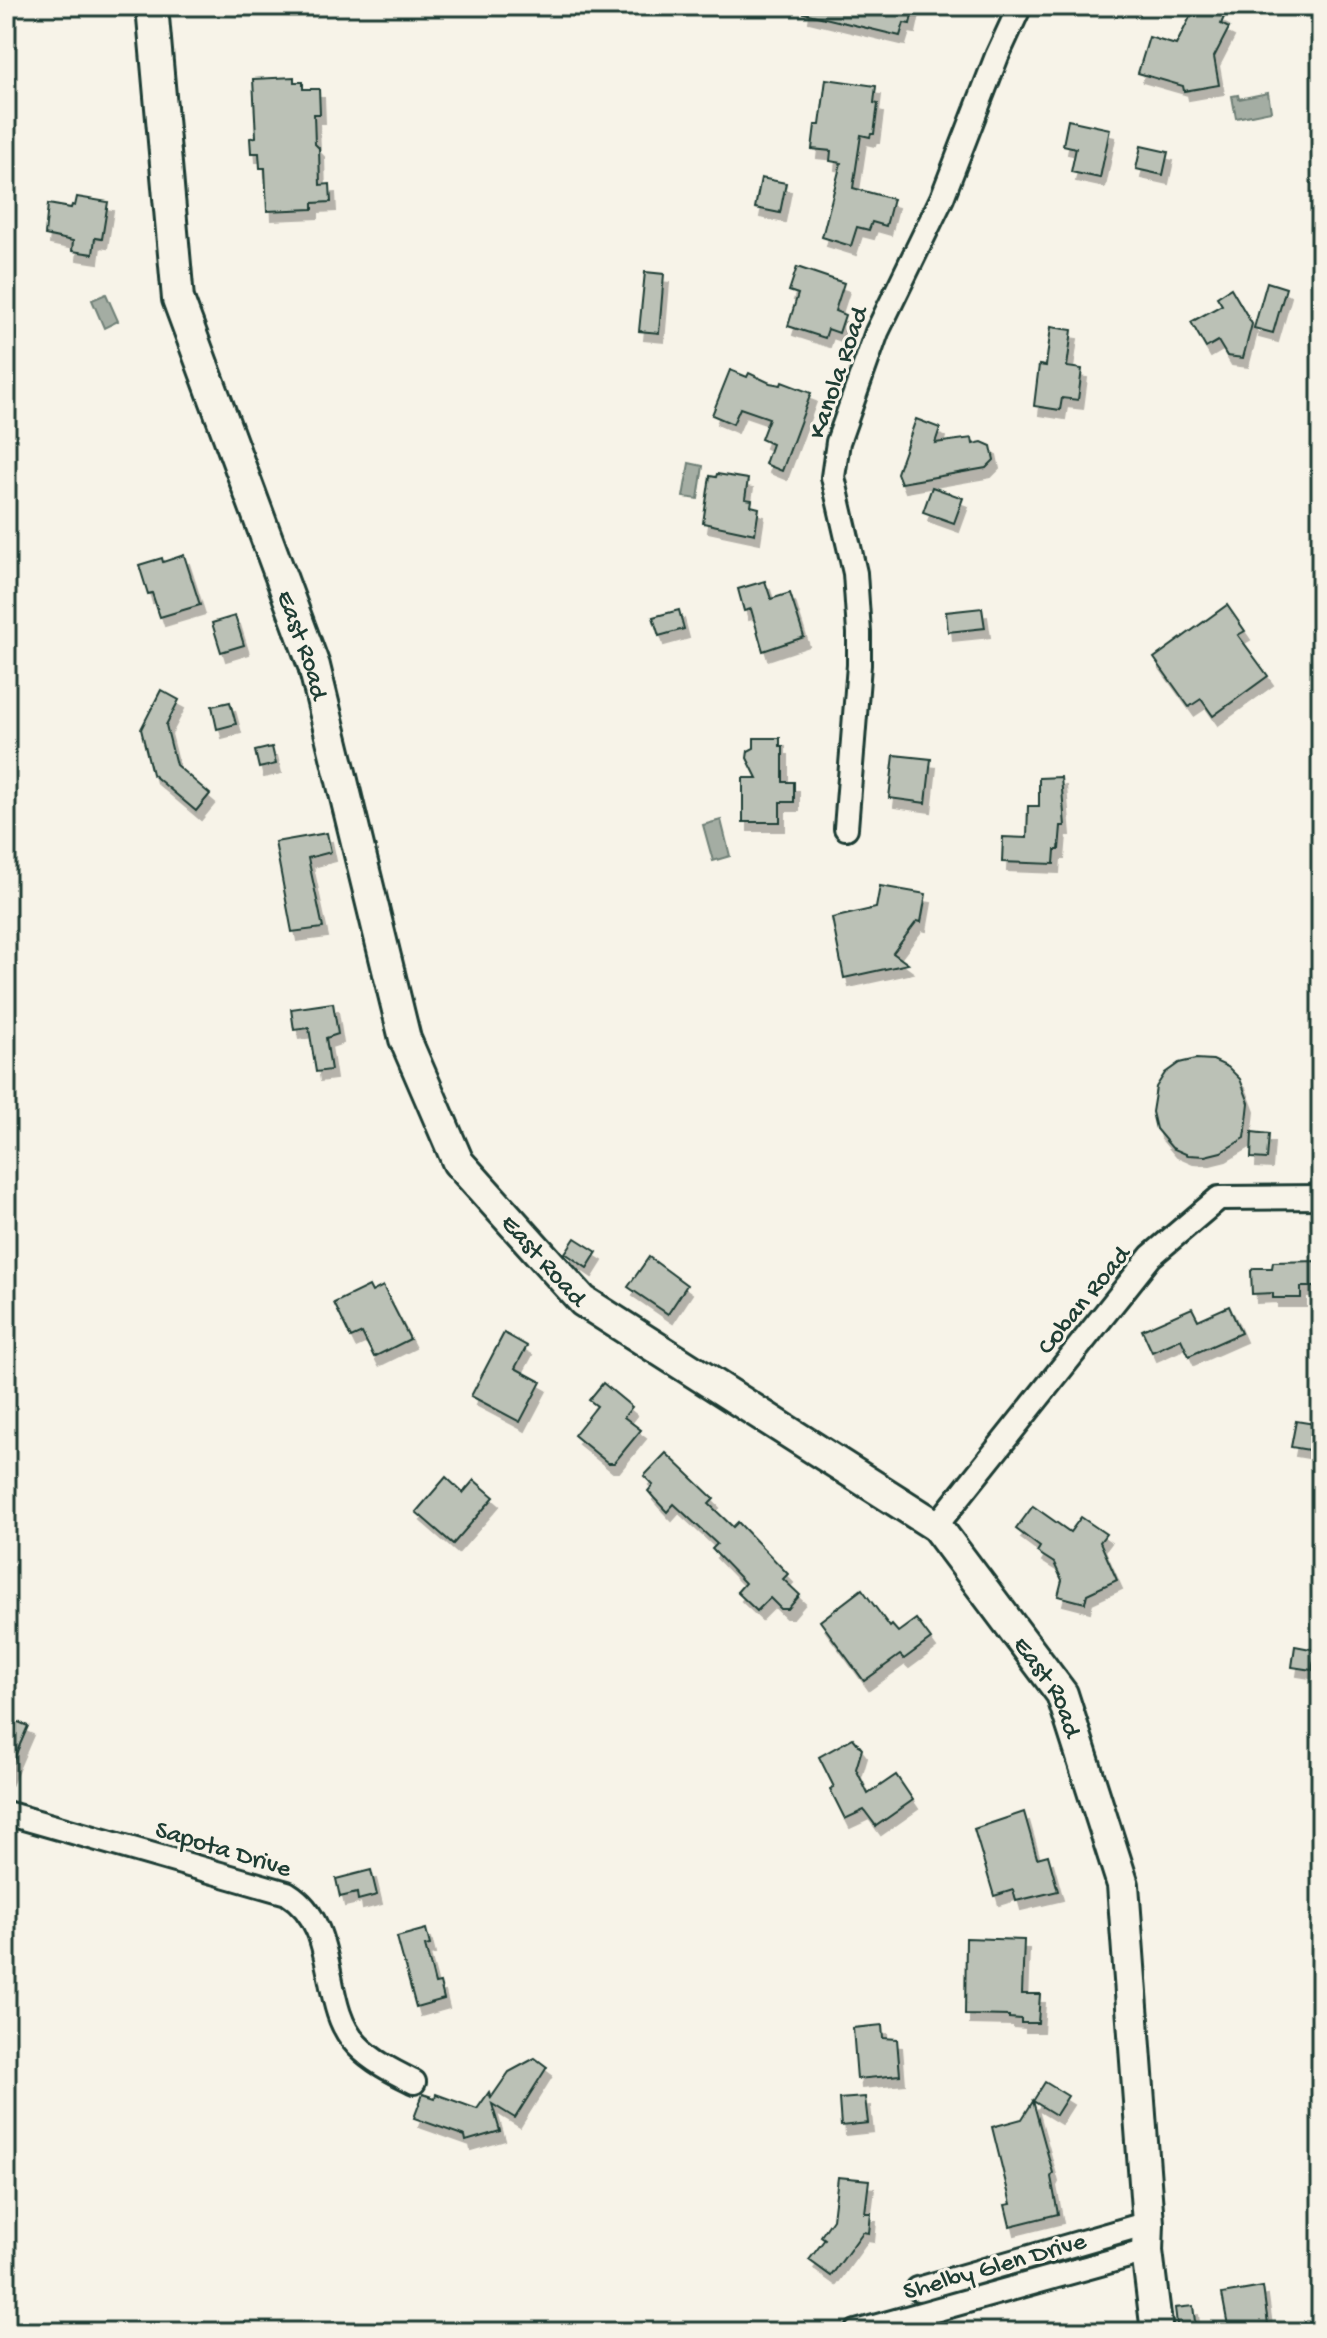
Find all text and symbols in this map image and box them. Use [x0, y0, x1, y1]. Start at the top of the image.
street label: Kanola Road [803, 302, 878, 444]
street label: East Road [267, 587, 333, 705]
street label: East Road [492, 1209, 593, 1316]
street label: Coban Road [1032, 1240, 1140, 1363]
street label: East Road [1004, 1632, 1086, 1744]
street label: Sapota Drive [151, 1816, 295, 1887]
street label: Shelby Glen Drive [900, 2227, 1091, 2309]

